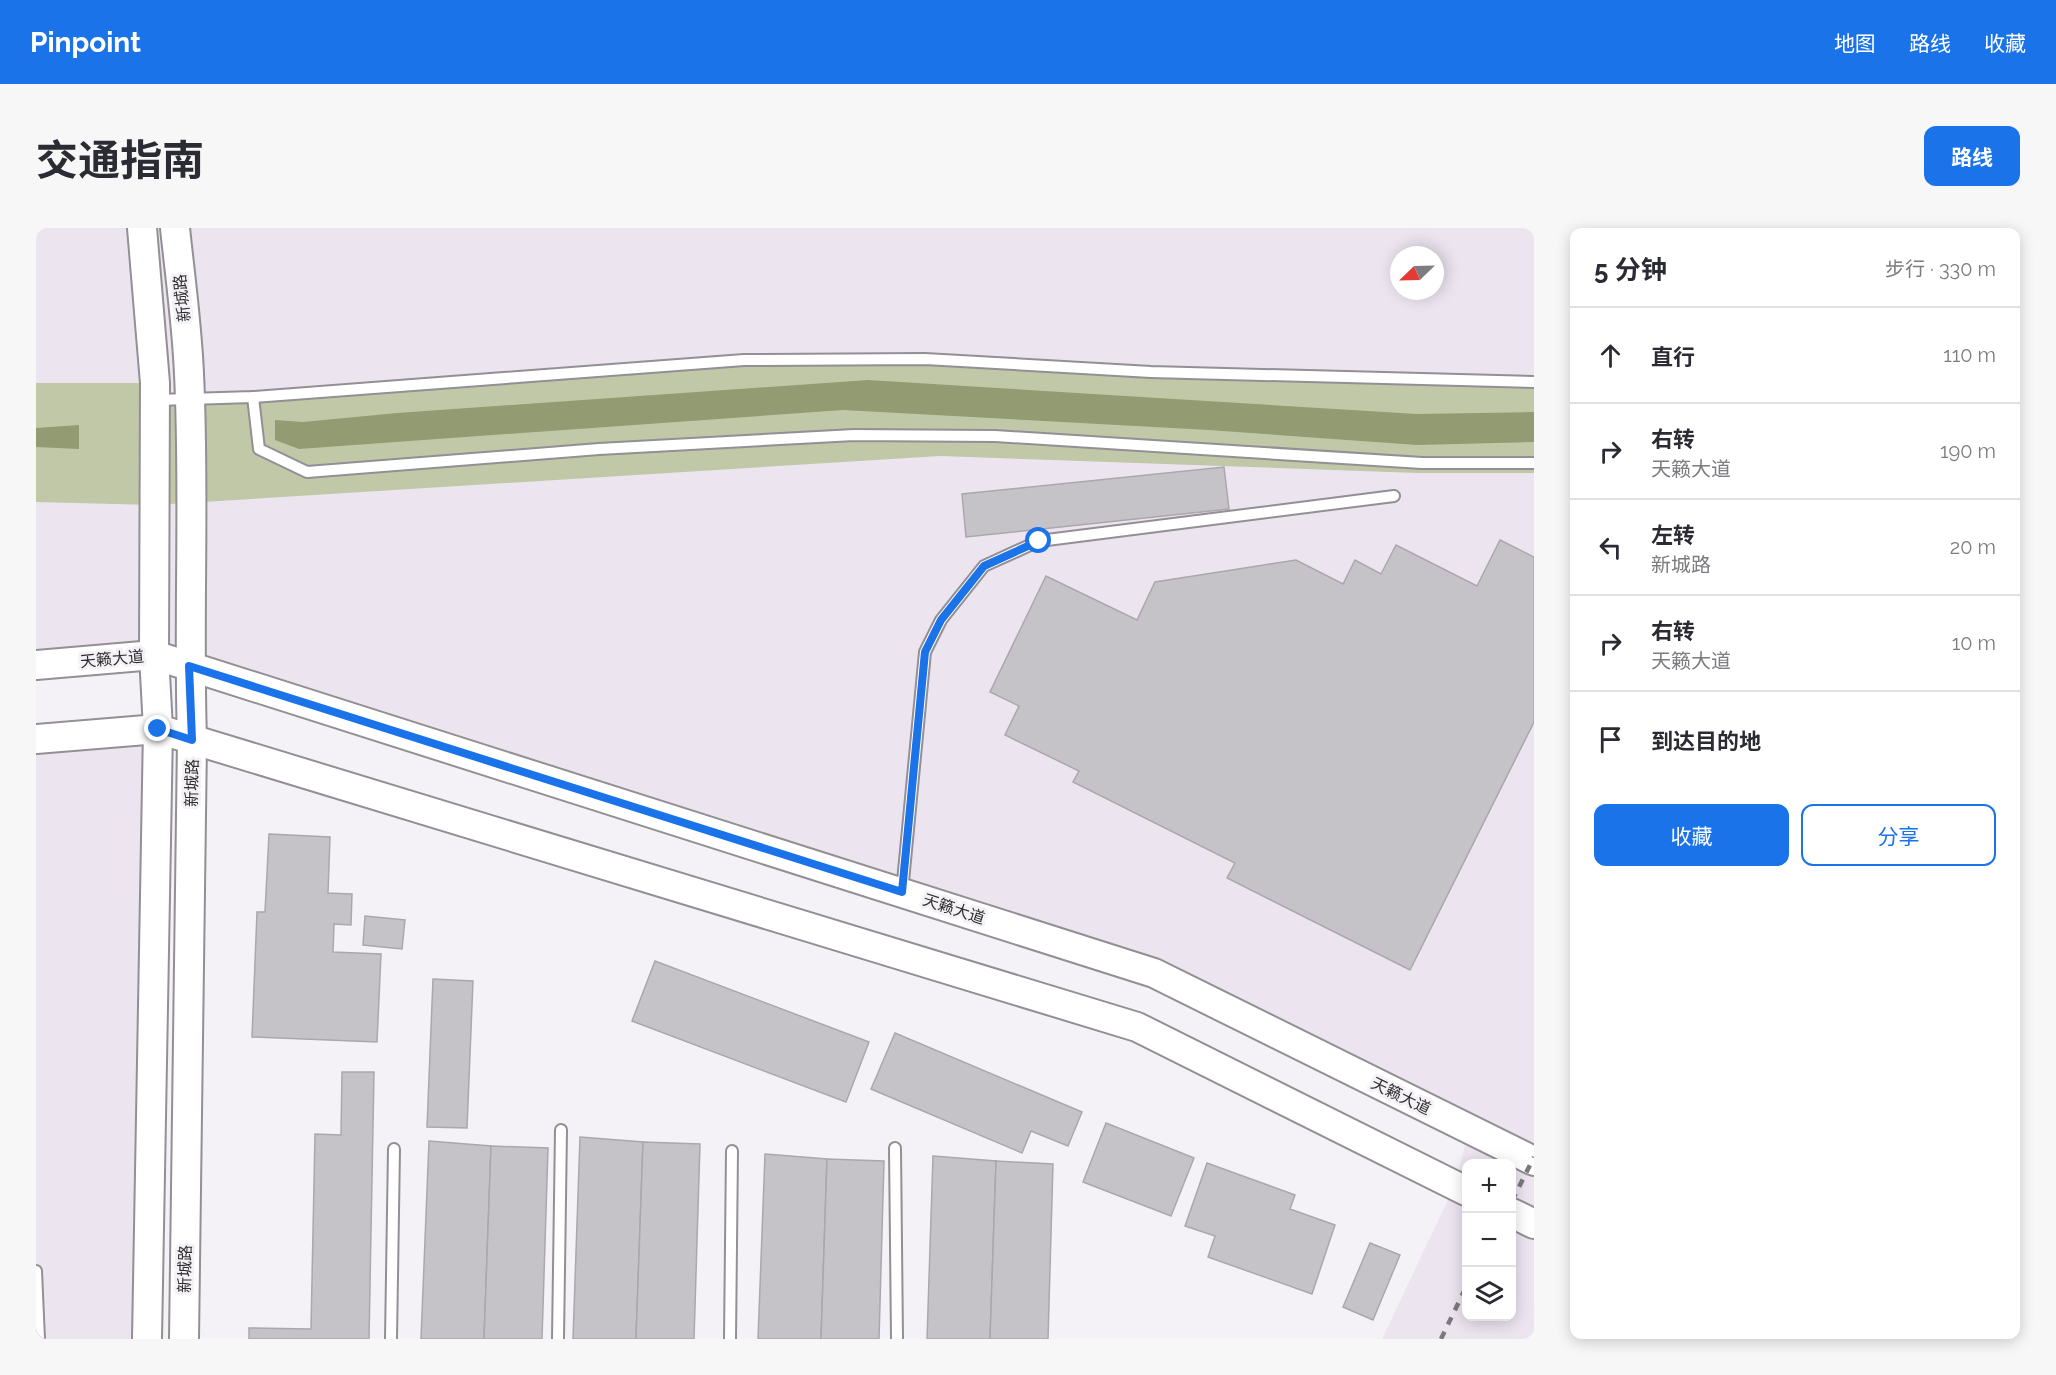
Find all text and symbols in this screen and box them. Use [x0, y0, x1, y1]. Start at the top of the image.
text: Pinpoint [30, 26, 141, 59]
text: 地图 [1834, 31, 1876, 56]
text: 路线 [1909, 31, 1951, 56]
text: 收藏 [1984, 31, 2026, 56]
button: 路线 [1924, 126, 2020, 186]
text: 交通指南 [36, 136, 204, 185]
north arrow [1390, 246, 1444, 300]
text: 5 分钟 [1594, 255, 1667, 285]
text: 步行 · 330 m [1885, 257, 1996, 281]
street label: 新城路 [170, 273, 194, 323]
icon: ahead [1594, 339, 1627, 372]
text: 110 m [1943, 343, 1996, 367]
text: 直行 [1651, 344, 1695, 370]
text: 右转 [1651, 426, 1695, 452]
icon: right [1594, 435, 1627, 468]
text: 190 m [1940, 439, 1996, 463]
text: 天籁大道 [1651, 457, 1731, 481]
text: 左转 [1651, 522, 1695, 548]
route start [1025, 527, 1051, 553]
icon: left [1594, 531, 1627, 564]
text: 20 m [1950, 535, 1996, 559]
text: 新城路 [1651, 553, 1711, 577]
text: 右转 [1651, 618, 1695, 644]
icon: right [1594, 627, 1627, 660]
text: 10 m [1952, 631, 1996, 655]
street label: 天籁大道 [79, 647, 145, 671]
text: 天籁大道 [1651, 649, 1731, 673]
route end [144, 715, 170, 741]
icon: arrive [1594, 723, 1627, 756]
text: 到达目的地 [1651, 728, 1761, 754]
street label: 新城路 [182, 759, 202, 807]
button: 收藏 [1594, 804, 1789, 866]
button: 分享 [1801, 804, 1996, 866]
street label: 天籁大道 [921, 890, 987, 928]
street label: 天籁大道 [1368, 1073, 1434, 1119]
map controls [1462, 1159, 1516, 1321]
button: + [1462, 1159, 1516, 1213]
button: − [1462, 1213, 1516, 1267]
street label: 新城路 [175, 1245, 195, 1293]
button: layers [1462, 1267, 1516, 1321]

